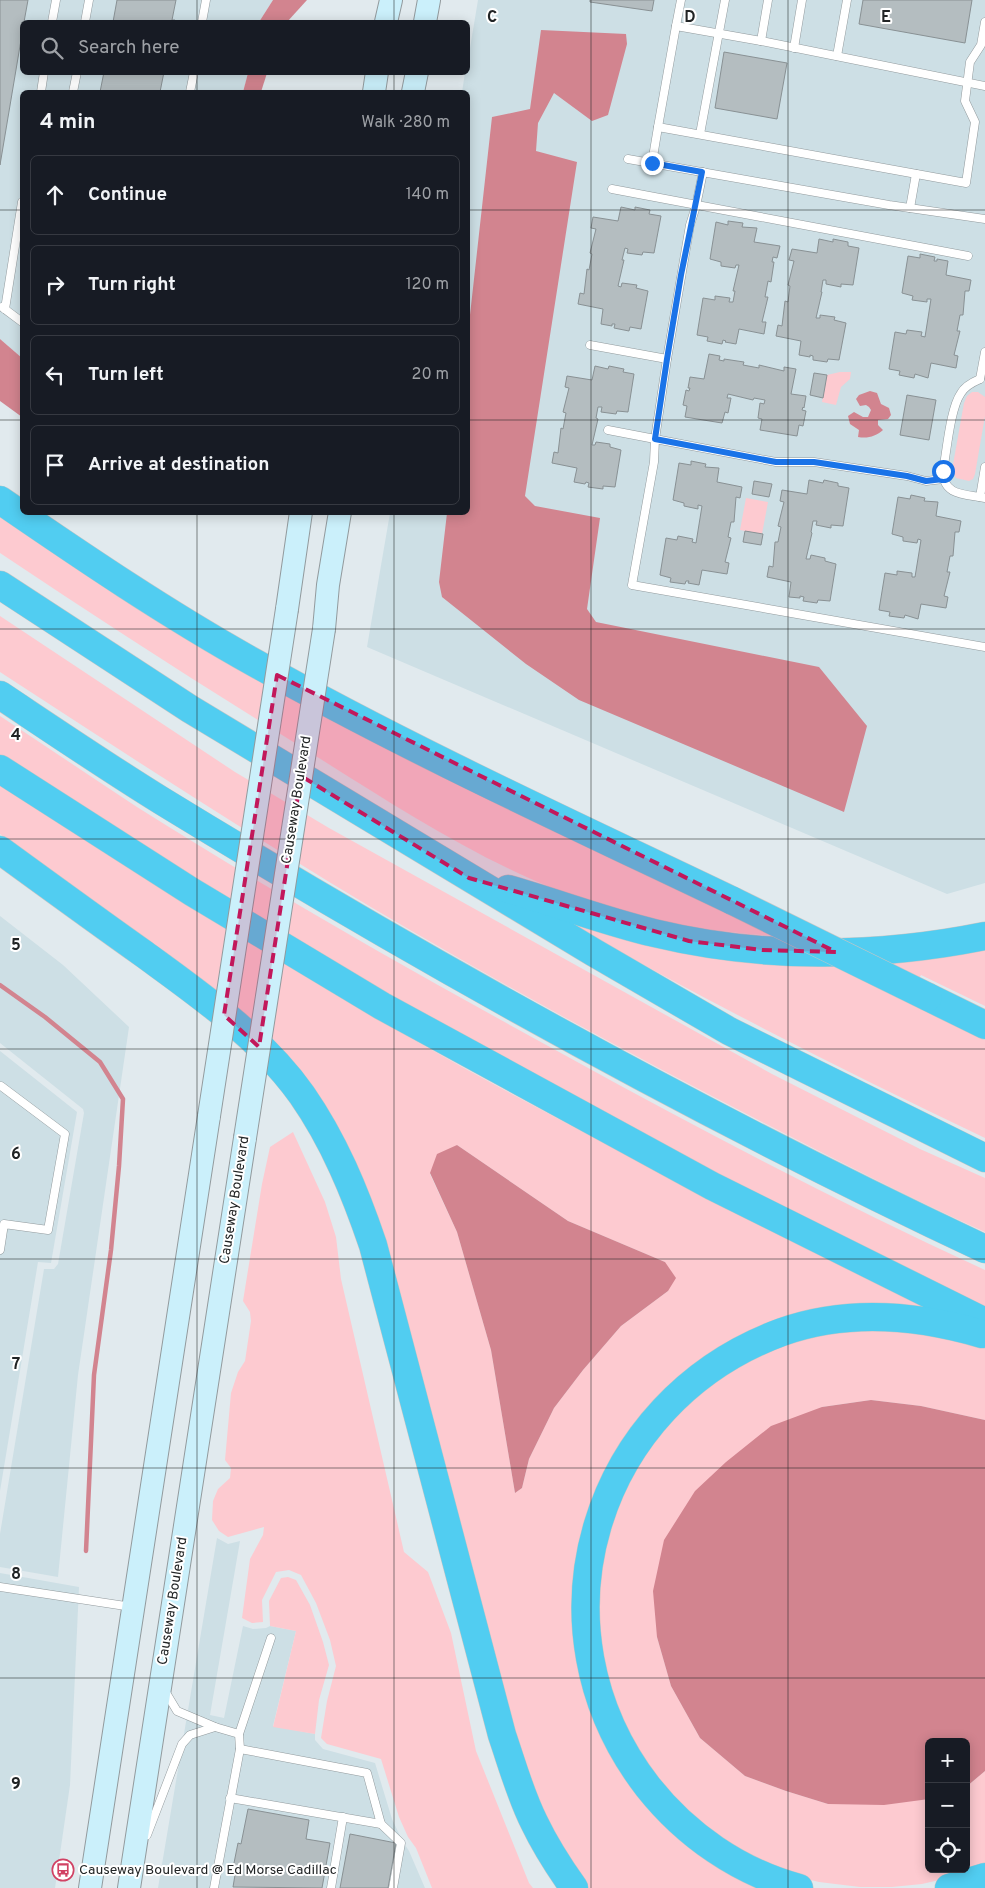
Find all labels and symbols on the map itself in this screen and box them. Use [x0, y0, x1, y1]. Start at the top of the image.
text: C [487, 8, 497, 28]
text: D [684, 8, 696, 28]
text: E [881, 8, 891, 28]
route end [641, 152, 664, 175]
route start [932, 460, 955, 483]
text: 4 [11, 726, 21, 746]
street label: Causeway Boulevard [278, 735, 316, 865]
text: 5 [11, 936, 21, 956]
street label: Causeway Boulevard [216, 1135, 254, 1265]
text: 6 [11, 1145, 21, 1165]
text: 7 [12, 1355, 20, 1375]
street label: Causeway Boulevard [154, 1536, 192, 1666]
text: 8 [11, 1565, 21, 1585]
text: 9 [11, 1775, 21, 1795]
bus stop icon: Causeway Boulevard @ Ed Morse Cadillac [51, 1858, 75, 1882]
place label: Causeway Boulevard @ Ed Morse Cadillac [79, 1862, 337, 1879]

